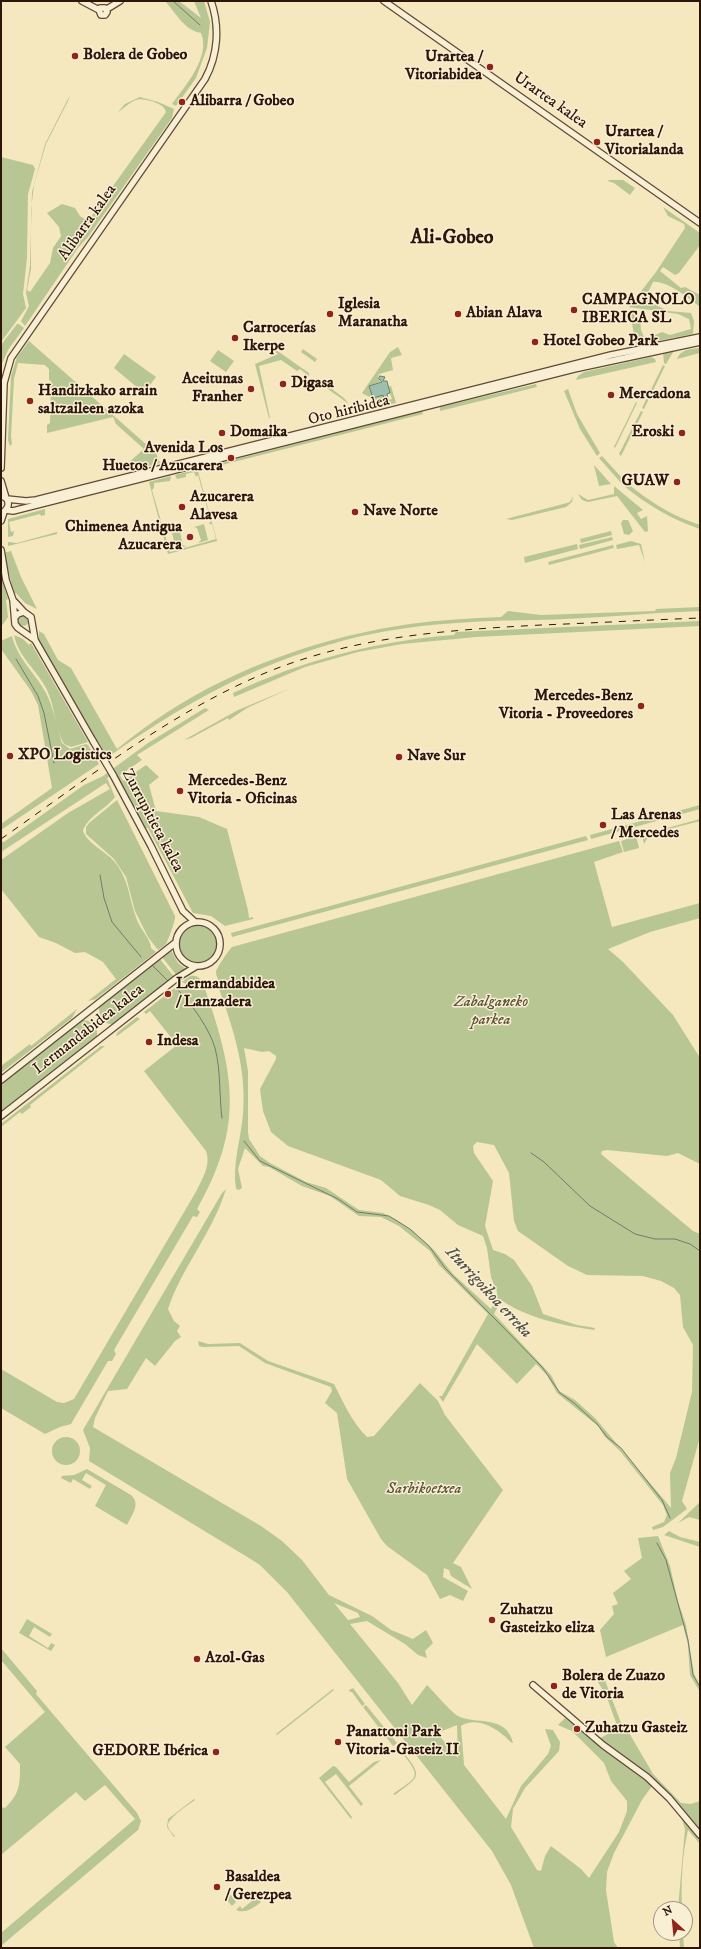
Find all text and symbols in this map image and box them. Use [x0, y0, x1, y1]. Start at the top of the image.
place label: Bolera de Gobeo [83, 46, 187, 66]
place label: Urartea / Vitoriabidea [405, 48, 482, 86]
marker: Bolera de Gobeo [70, 51, 80, 61]
marker: Urartea / Vitoriabidea [485, 62, 495, 72]
street label: Urartea kalea [509, 69, 591, 133]
place label: Alibarra / Gobeo [190, 92, 294, 112]
marker: Alibarra / Gobeo [177, 97, 187, 107]
place label: Urartea / Vitorialanda [605, 123, 683, 161]
marker: Urartea / Vitorialanda [592, 137, 602, 147]
street label: Alibarra kalea [55, 181, 121, 265]
district label: Ali-Gobeo [410, 227, 494, 251]
place label: CAMPAGNOLO IBERICA SL [582, 291, 695, 329]
place label: Iglesia Maranatha [338, 295, 408, 333]
place label: Abian Alava [466, 304, 542, 324]
marker: CAMPAGNOLO IBERICA SL [569, 305, 579, 315]
marker: Iglesia Maranatha [325, 309, 335, 319]
marker: Abian Alava [453, 309, 463, 319]
place label: Carrocerías Ikerpe [243, 319, 316, 357]
place label: Hotel Gobeo Park [543, 332, 658, 352]
marker: Carrocerías Ikerpe [230, 333, 240, 343]
marker: Hotel Gobeo Park [530, 337, 540, 347]
place label: Aceitunas Franher [182, 370, 243, 408]
place label: Digasa [291, 374, 334, 394]
marker: Digasa [278, 379, 288, 389]
place label: Handizkako arrain saltzaileen azoka [38, 382, 157, 420]
marker: Aceitunas Franher [246, 384, 256, 394]
place label: Mercadona [619, 385, 691, 405]
marker: Mercadona [606, 390, 616, 400]
street label: Oto hiribidea [306, 392, 392, 430]
marker: Handizkako arrain saltzaileen azoka [25, 396, 35, 406]
place label: Domaika [230, 423, 287, 443]
place label: Eroski [632, 423, 674, 443]
marker: Domaika [217, 428, 227, 438]
marker: Eroski [677, 428, 687, 438]
place label: Avenida Los Huetos / Azucarera [102, 439, 223, 477]
marker: Avenida Los Huetos / Azucarera [226, 453, 236, 463]
place label: GUAW [621, 472, 669, 492]
marker: GUAW [672, 477, 682, 487]
place label: Azucarera Alavesa [190, 488, 254, 526]
marker: Azucarera Alavesa [177, 502, 187, 512]
place label: Nave Norte [363, 502, 438, 522]
marker: Nave Norte [350, 507, 360, 517]
place label: Chimenea Antigua Azucarera [65, 518, 182, 556]
marker: Chimenea Antigua Azucarera [185, 532, 195, 542]
place label: Mercedes-Benz Vitoria - Proveedores [499, 687, 633, 725]
marker: Mercedes-Benz Vitoria - Proveedores [636, 701, 646, 711]
place label: XPO Logistics [18, 746, 112, 766]
place label: Nave Sur [407, 747, 466, 767]
marker: XPO Logistics [5, 751, 15, 761]
marker: Nave Sur [394, 752, 404, 762]
street label: Zurrupitieta kalea [117, 766, 187, 876]
place label: Mercedes-Benz Vitoria - Oficinas [188, 772, 297, 810]
marker: Mercedes-Benz Vitoria - Oficinas [175, 786, 185, 796]
place label: Las Arenas / Mercedes [611, 806, 681, 844]
marker: Las Arenas / Mercedes [598, 820, 608, 830]
place label: Lermandabidea / Lanzadera [176, 975, 275, 1013]
street label: Lermandabidea kalea [30, 981, 148, 1079]
marker: Lermandabidea / Lanzadera [163, 989, 173, 999]
park label: Zabalganeko parkea [454, 993, 528, 1031]
place label: Indesa [157, 1032, 199, 1052]
marker: Indesa [144, 1037, 154, 1047]
water label: Iturrigoikoa erreka [440, 1243, 536, 1343]
park label: Sarbikoetxea [387, 1480, 461, 1500]
place label: Zuhatzu Gasteizko eliza [500, 1601, 594, 1639]
marker: Zuhatzu Gasteizko eliza [487, 1615, 497, 1625]
place label: Azol-Gas [205, 1649, 264, 1669]
marker: Azol-Gas [192, 1654, 202, 1664]
place label: Bolera de Zuazo de Vitoria [562, 1667, 665, 1705]
marker: Bolera de Zuazo de Vitoria [549, 1681, 559, 1691]
place label: Zuhatzu Gasteiz [585, 1719, 688, 1739]
place label: Panattoni Park Vitoria-Gasteiz II [346, 1723, 459, 1761]
marker: Zuhatzu Gasteiz [572, 1724, 582, 1734]
marker: Panattoni Park Vitoria-Gasteiz II [333, 1737, 343, 1747]
place label: GEDORE Ibérica [93, 1742, 208, 1762]
marker: GEDORE Ibérica [211, 1747, 221, 1757]
place label: Basaldea / Gerezpea [225, 1868, 292, 1906]
marker: Basaldea / Gerezpea [212, 1882, 222, 1892]
north arrow [653, 1901, 693, 1941]
text: N [661, 1903, 675, 1919]

